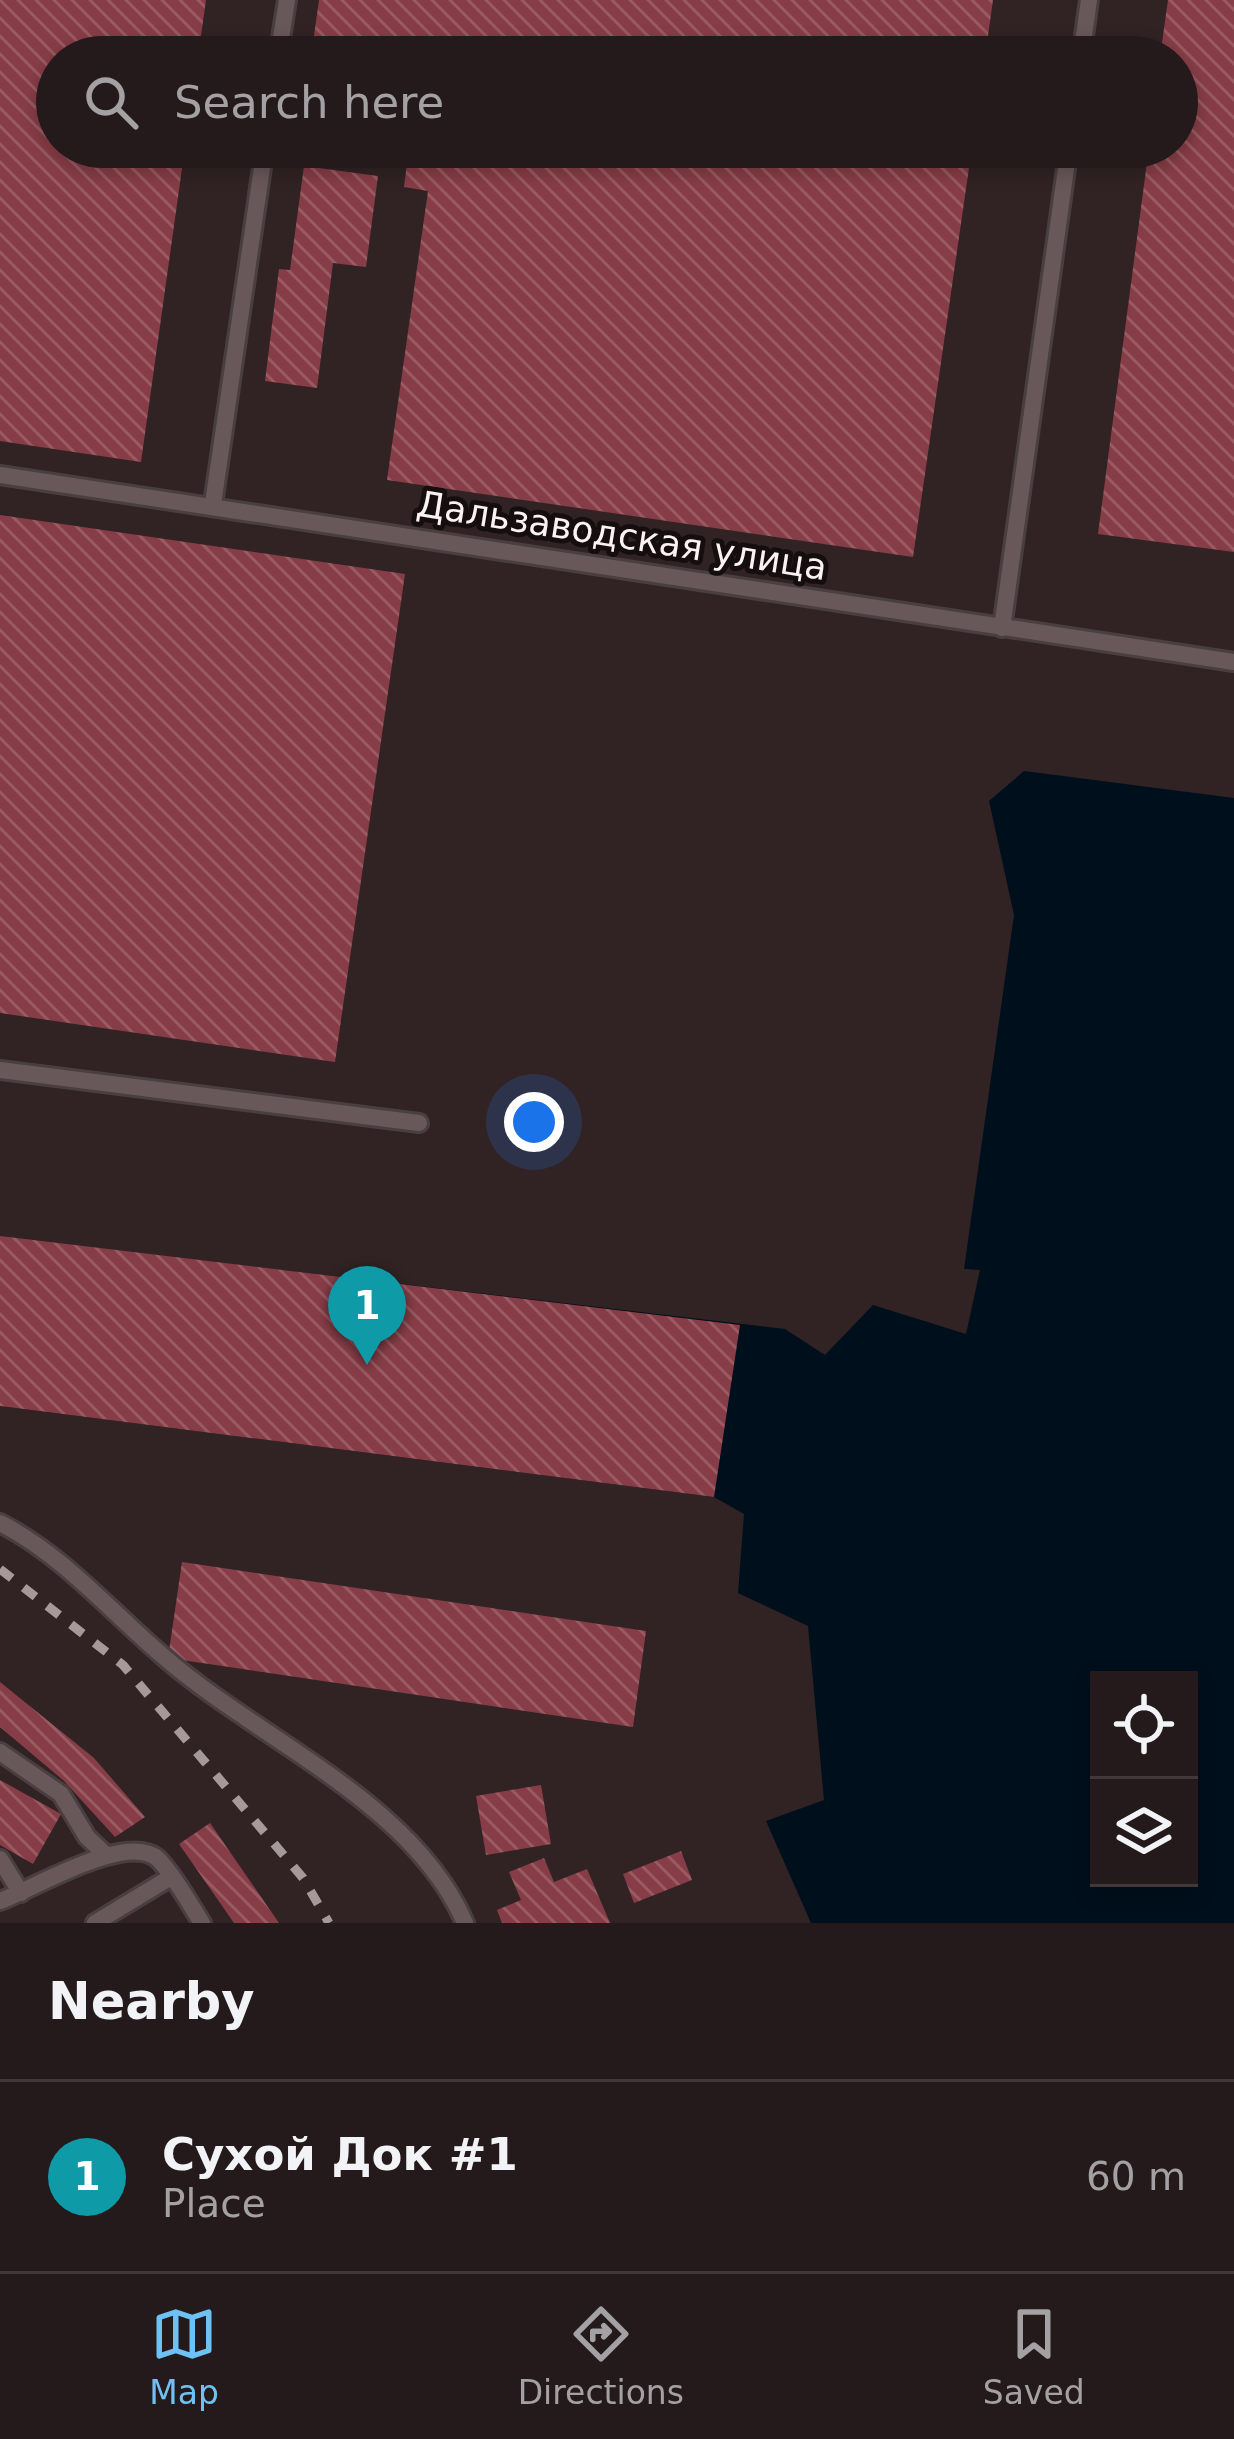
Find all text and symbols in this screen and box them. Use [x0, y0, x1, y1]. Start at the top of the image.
search box [36, 36, 1198, 168]
icon: search [78, 69, 144, 135]
text: Search here [174, 76, 444, 129]
street label: Дальзаводская улица [414, 483, 830, 588]
your location [504, 1092, 564, 1152]
pin: 1 [328, 1266, 406, 1365]
map controls [1090, 1671, 1198, 1887]
button: locate [1090, 1671, 1198, 1779]
button: layers [1090, 1779, 1198, 1887]
text: Nearby [48, 1972, 255, 2031]
text: Сухой Док #1 [162, 2128, 518, 2181]
text: 1 [73, 2154, 101, 2199]
text: 60 m [1086, 2154, 1186, 2199]
text: Place [162, 2181, 266, 2226]
tab: Map [149, 2301, 219, 2412]
tab: Directions [518, 2301, 684, 2412]
tab: Saved [983, 2301, 1085, 2412]

